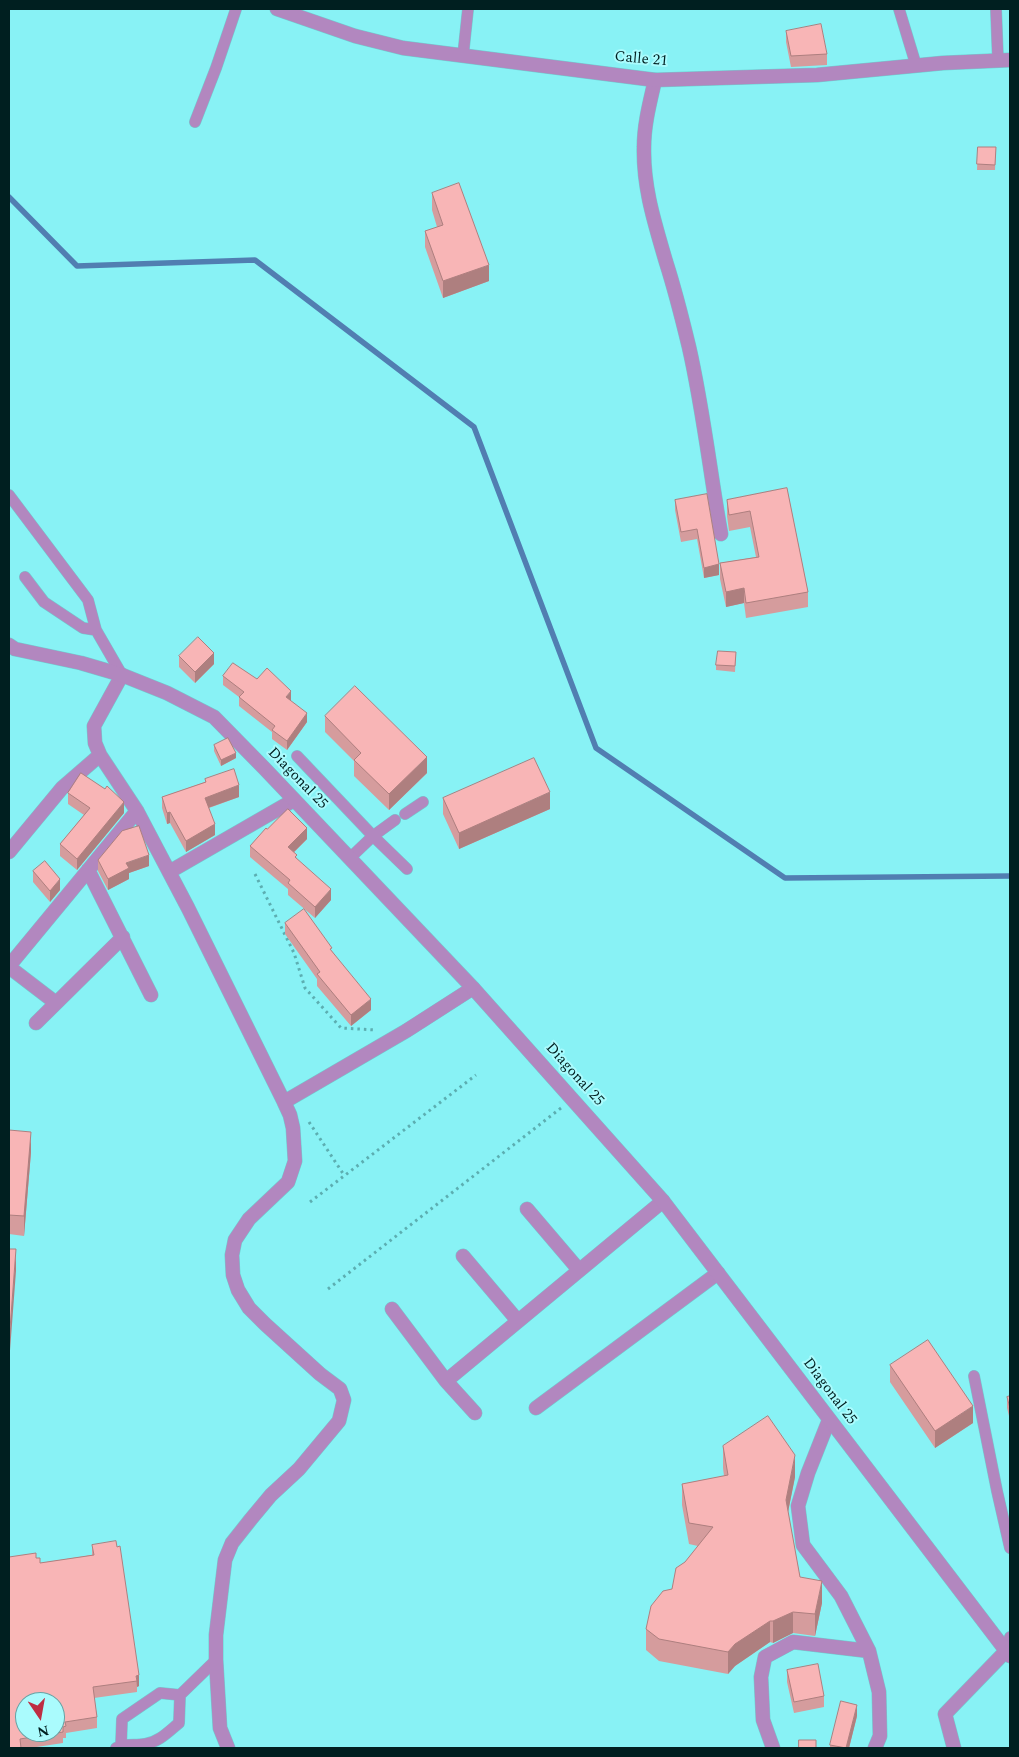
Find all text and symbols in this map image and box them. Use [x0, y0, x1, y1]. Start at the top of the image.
street label: Calle 21 [614, 49, 668, 71]
street label: Diagonal 25 [263, 744, 331, 814]
street label: Diagonal 25 [541, 1040, 607, 1110]
street label: Diagonal 25 [798, 1355, 860, 1429]
north arrow [15, 1692, 65, 1742]
text: N [35, 1720, 51, 1743]

